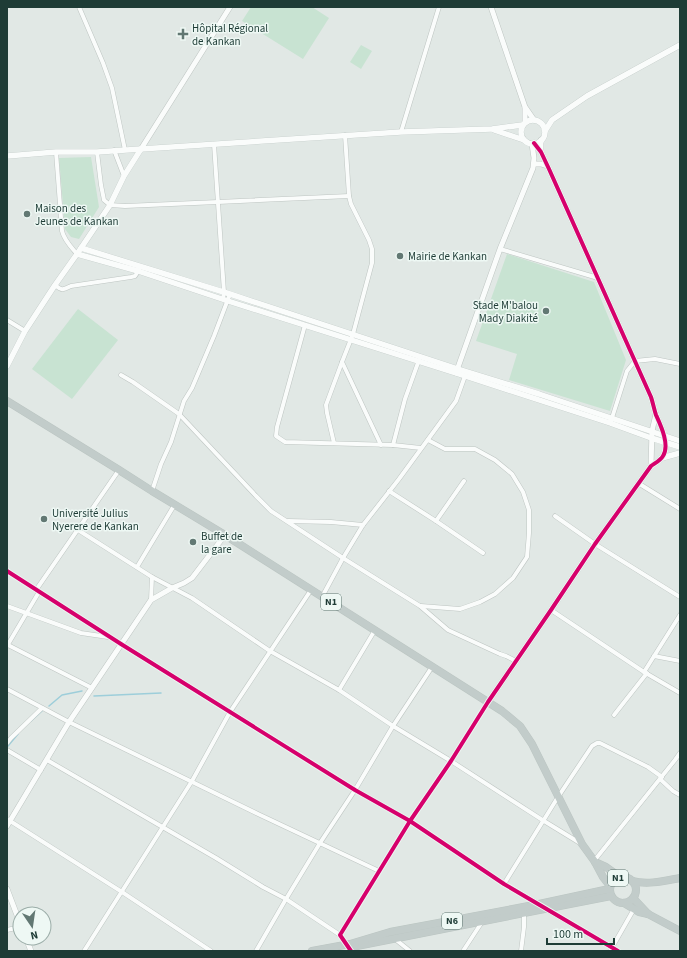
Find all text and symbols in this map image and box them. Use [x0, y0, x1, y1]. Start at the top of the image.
place label: Hôpital Régional de Kankan [192, 21, 268, 49]
marker: Hôpital Régional de Kankan [177, 28, 189, 40]
place label: Maison des Jeunes de Kankan [35, 201, 119, 229]
marker: Maison des Jeunes de Kankan [22, 209, 32, 219]
place label: Mairie de Kankan [408, 249, 487, 264]
marker: Mairie de Kankan [395, 251, 405, 261]
place label: Stade M'balou Mady Diakité [473, 298, 539, 326]
marker: Stade M'balou Mady Diakité [541, 306, 551, 316]
place label: Université Julius Nyerere de Kankan [52, 506, 139, 534]
marker: Université Julius Nyerere de Kankan [39, 514, 49, 524]
place label: Buffet de la gare [201, 529, 243, 557]
marker: Buffet de la gare [188, 537, 198, 547]
road number: N1 [321, 594, 341, 610]
road number: N1 [608, 870, 628, 886]
north arrow [12, 906, 52, 946]
road number: N6 [442, 913, 462, 929]
scale bar [547, 920, 614, 946]
text: 100 m [553, 926, 583, 943]
text: N [29, 927, 39, 943]

